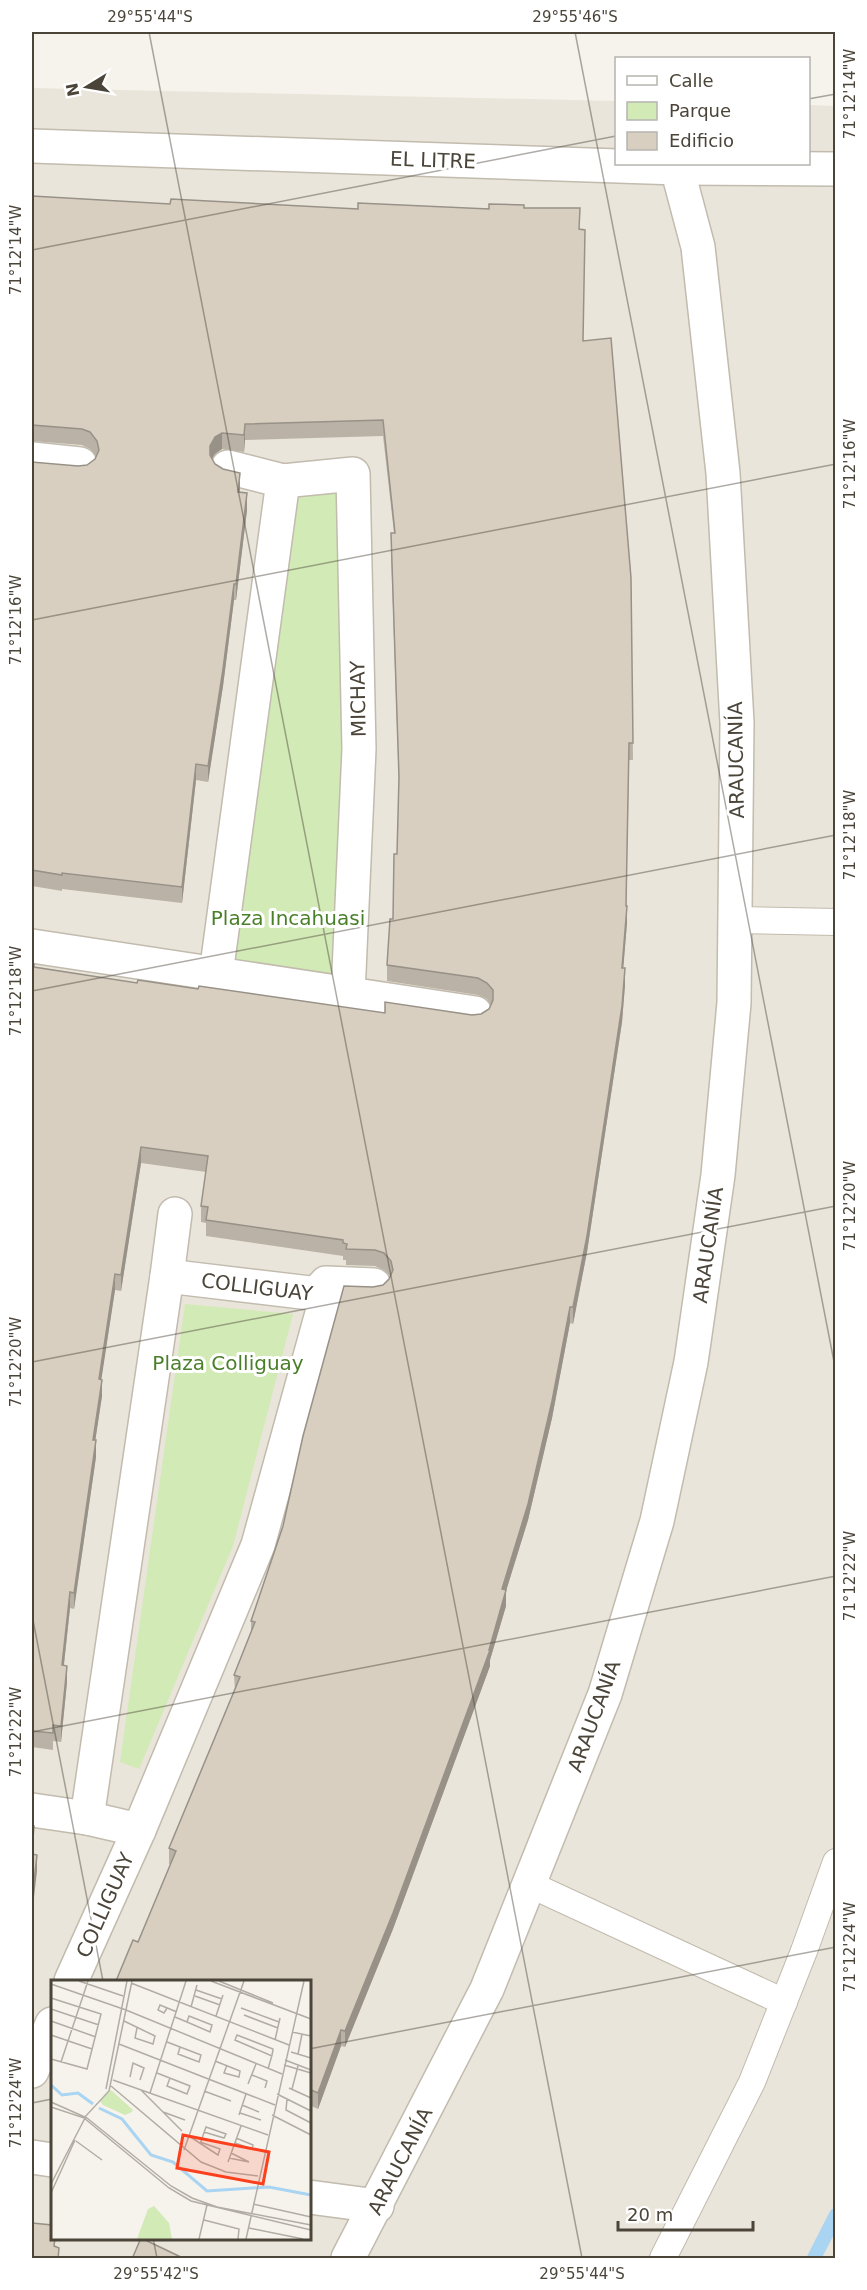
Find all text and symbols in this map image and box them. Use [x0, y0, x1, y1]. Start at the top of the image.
text: 29°55'44"S [107, 8, 193, 26]
text: 29°55'46"S [532, 8, 618, 26]
text: 71°12'14"W [841, 49, 859, 139]
north arrow [57, 57, 117, 117]
legend [615, 57, 810, 165]
text: Calle [669, 70, 714, 91]
text: N [62, 81, 83, 98]
text: Parque [669, 100, 731, 121]
text: Edificio [669, 130, 734, 151]
street label: EL LITRE [390, 147, 476, 173]
text: 71°12'14"W [7, 205, 25, 295]
text: 71°12'16"W [841, 419, 859, 509]
text: 71°12'16"W [7, 575, 25, 665]
street label: MICHAY [345, 660, 371, 737]
street label: ARAUCANÍA [723, 701, 749, 819]
text: 71°12'18"W [841, 790, 859, 880]
park label: Plaza Incahuasi [211, 906, 365, 930]
text: 71°12'18"W [7, 946, 25, 1036]
text: 71°12'20"W [841, 1161, 859, 1251]
street label: ARAUCANÍA [688, 1185, 728, 1305]
street label: COLLIGUAY [200, 1268, 315, 1306]
text: 71°12'20"W [7, 1317, 25, 1407]
park label: Plaza Colliguay [152, 1351, 304, 1375]
text: 71°12'22"W [841, 1531, 859, 1621]
street label: ARAUCANÍA [563, 1656, 625, 1775]
text: 71°12'22"W [7, 1687, 25, 1777]
street label: COLLIGUAY [71, 1848, 139, 1961]
text: 71°12'24"W [841, 1902, 859, 1992]
inset map [51, 1980, 310, 2239]
text: 71°12'24"W [7, 2058, 25, 2148]
street label: ARAUCANÍA [363, 2103, 437, 2219]
scale bar [618, 2194, 753, 2232]
text: 20 m [627, 2204, 673, 2225]
text: 29°55'42"S [113, 2265, 199, 2283]
text: 29°55'44"S [539, 2265, 625, 2283]

